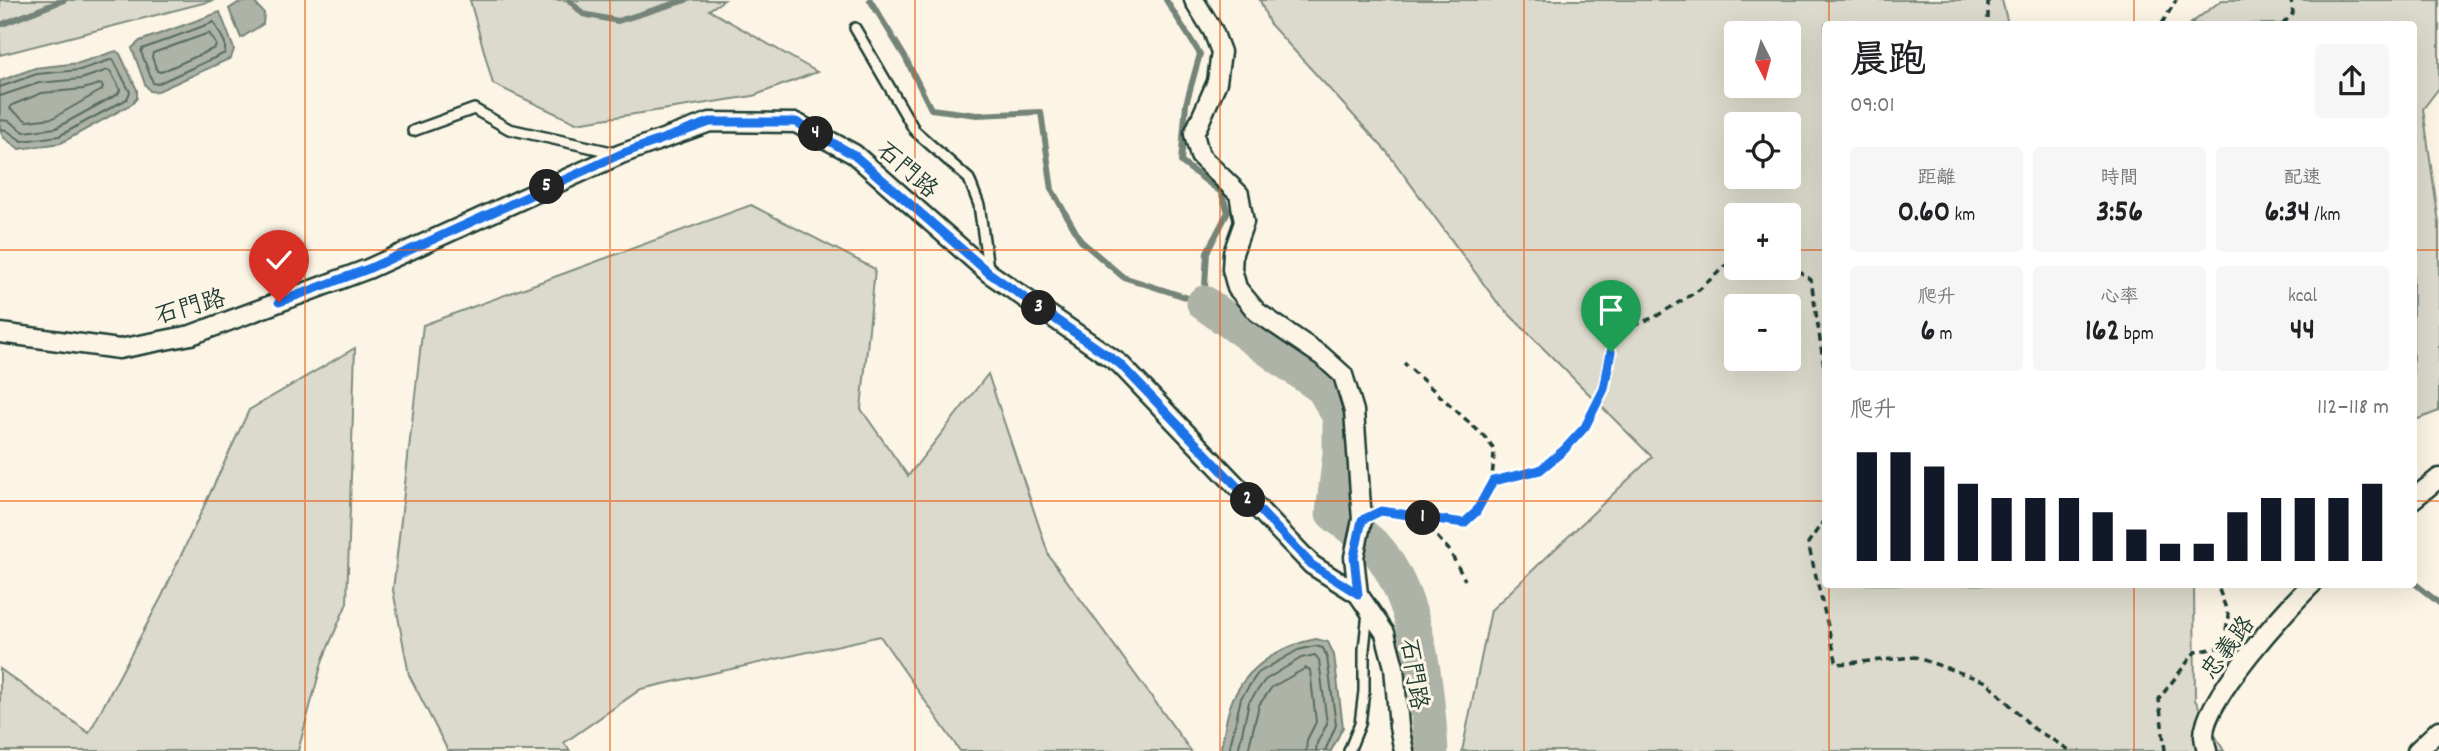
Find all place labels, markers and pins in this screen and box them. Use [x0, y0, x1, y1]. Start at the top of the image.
pin: 4 [798, 116, 834, 152]
pin: 5 [530, 170, 564, 204]
pin [249, 230, 309, 302]
pin [1581, 280, 1641, 352]
pin: 3 [1021, 290, 1056, 326]
pin: 2 [1230, 482, 1266, 518]
pin: 1 [1406, 500, 1440, 536]

